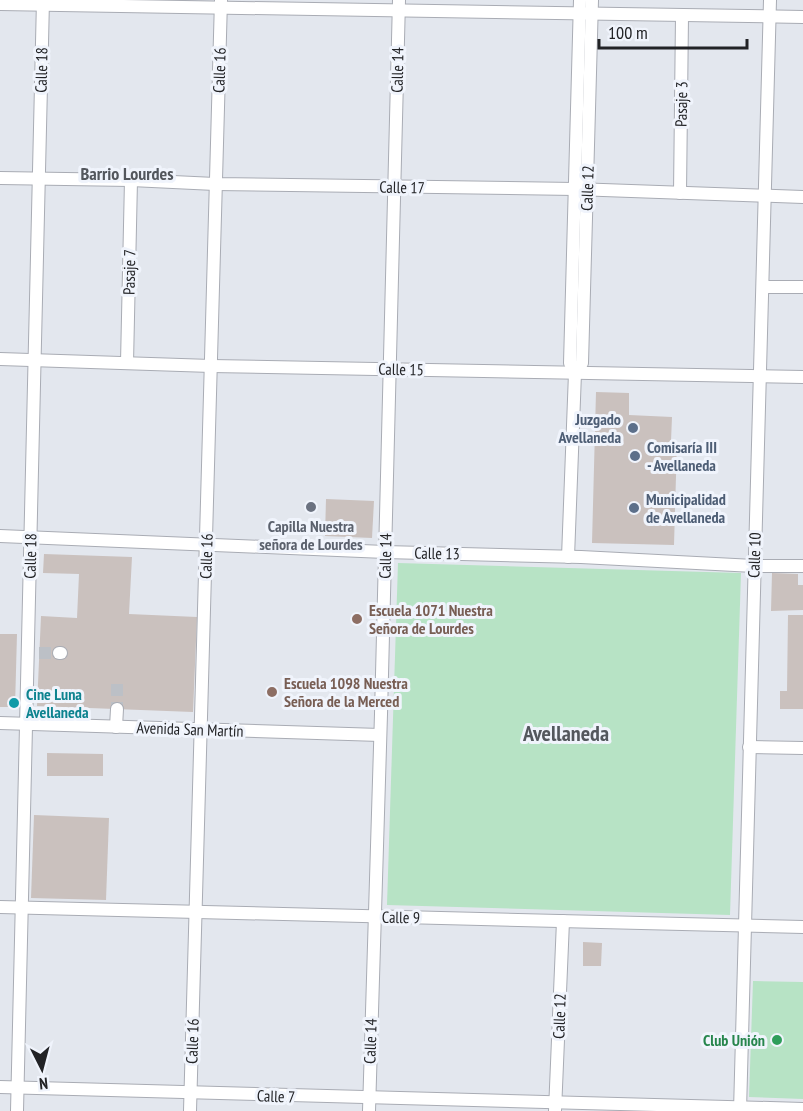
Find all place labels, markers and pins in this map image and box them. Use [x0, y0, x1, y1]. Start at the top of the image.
place label: Juzgado Avellaneda [557, 409, 621, 447]
marker: Juzgado Avellaneda [626, 421, 640, 435]
place label: Comisaría III - Avellaneda [647, 437, 717, 475]
marker: Comisaría III - Avellaneda [628, 449, 642, 463]
place label: Municipalidad de Avellaneda [646, 489, 726, 527]
marker: Capilla Nuestra señora de Lourdes [304, 500, 318, 514]
marker: Municipalidad de Avellaneda [627, 501, 641, 515]
place label: Capilla Nuestra señora de Lourdes [259, 516, 363, 554]
place label: Escuela 1071 Nuestra Señora de Lourdes [369, 600, 493, 638]
marker: Escuela 1071 Nuestra Señora de Lourdes [350, 612, 364, 626]
place label: Escuela 1098 Nuestra Señora de la Merced [284, 673, 408, 711]
place label: Cine Luna Avellaneda [25, 684, 89, 722]
marker: Escuela 1098 Nuestra Señora de la Merced [265, 685, 279, 699]
marker: Cine Luna Avellaneda [7, 696, 21, 710]
place label: Club Unión [703, 1030, 765, 1050]
marker: Club Unión [770, 1033, 784, 1047]

